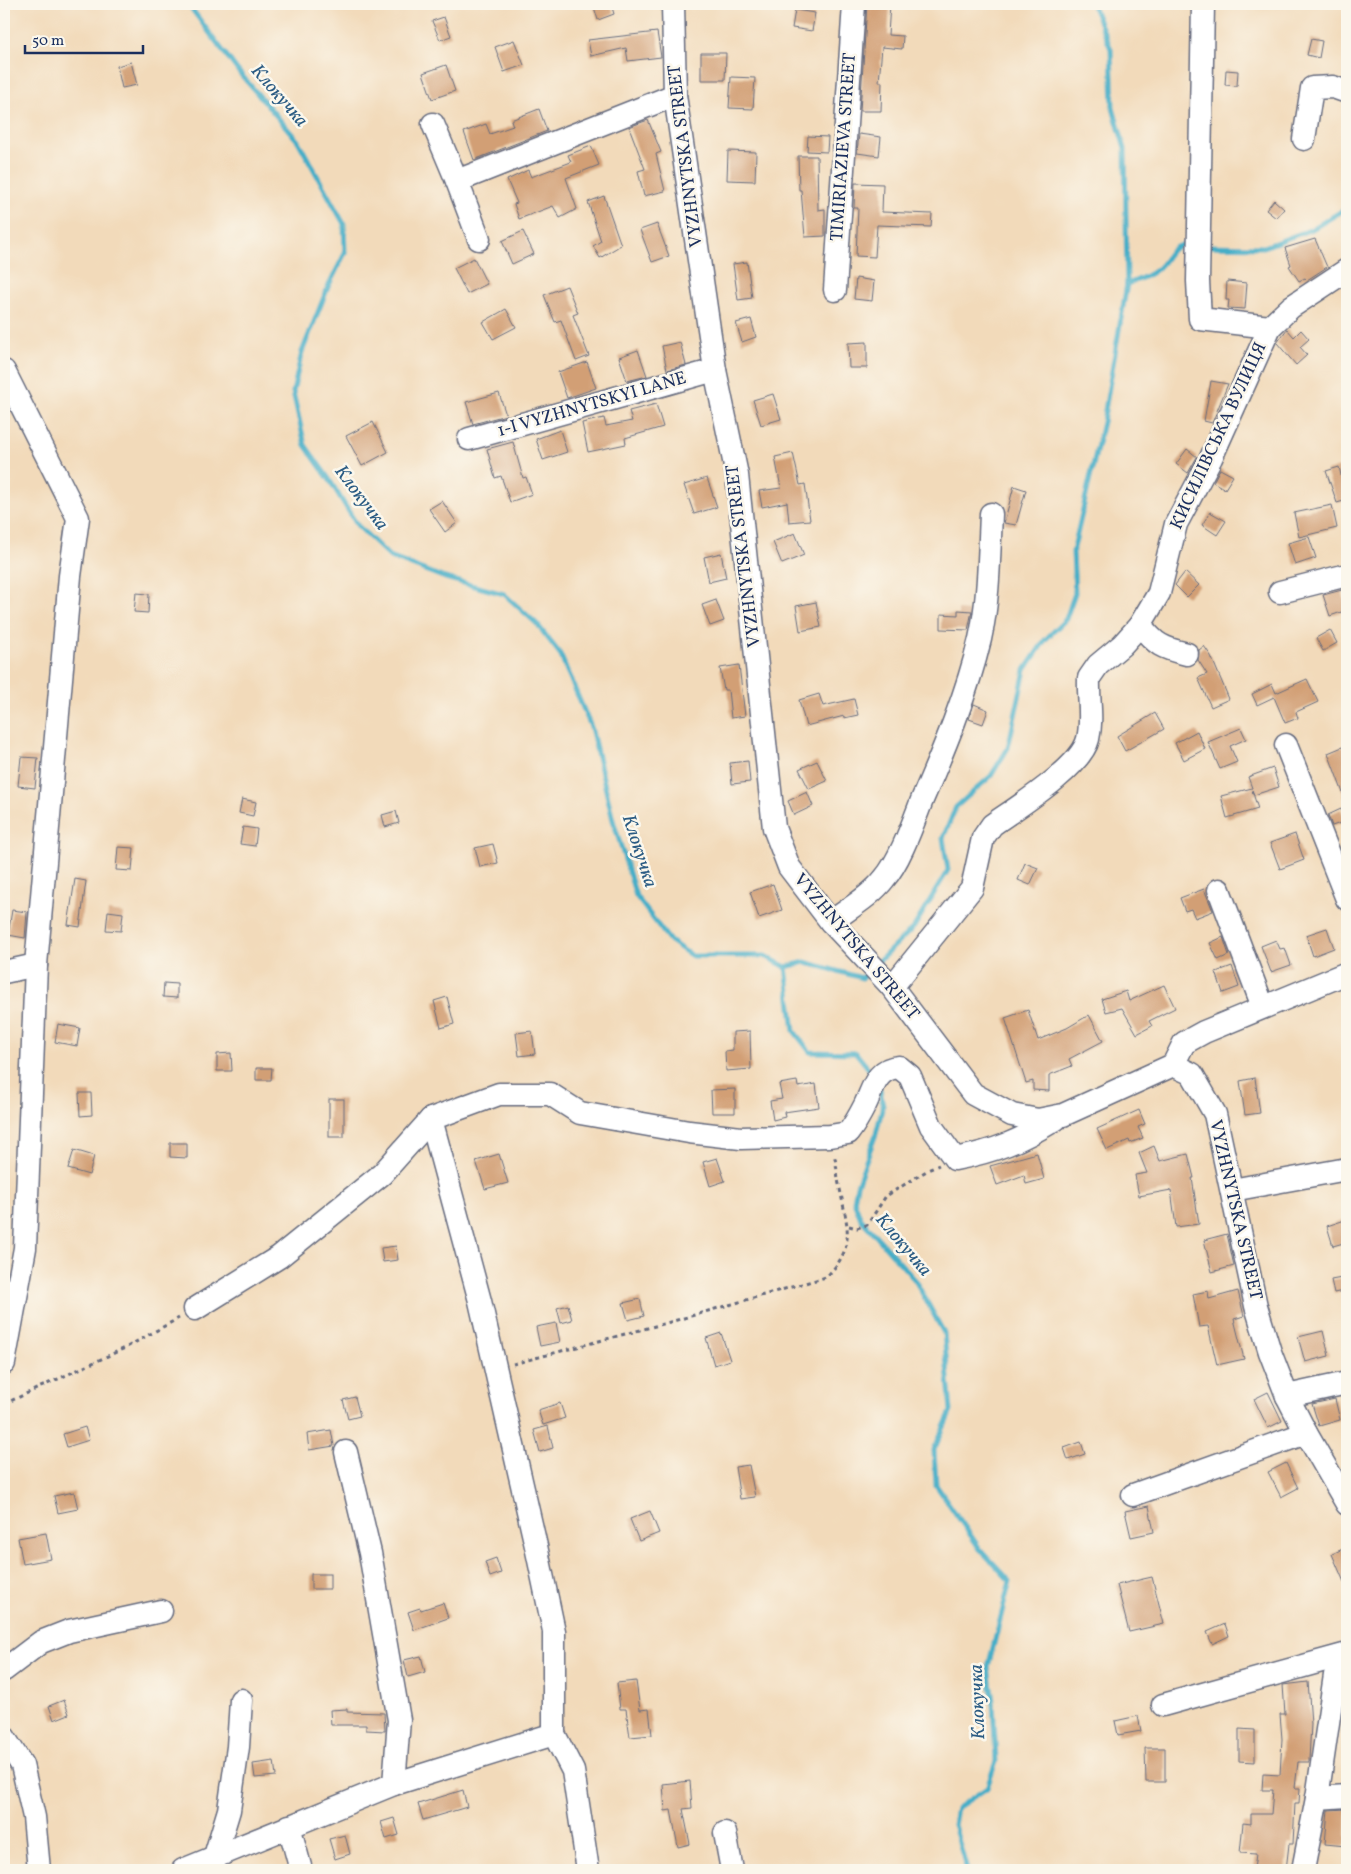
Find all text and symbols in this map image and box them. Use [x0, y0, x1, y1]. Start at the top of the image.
scale bar [25, 22, 142, 54]
text: 50 m [32, 31, 64, 52]
street label: TIMIRIAZIEVA STREET [825, 52, 863, 242]
water label: Клокучка [244, 59, 314, 133]
street label: VYZHNYTSKA STREET [662, 63, 710, 249]
street label: КИСИЛІВСЬКА ВУЛИЦЯ [1165, 338, 1273, 534]
street label: 1-I VYZHNYTSKYI LANE [495, 366, 690, 444]
water label: Клокучка [328, 460, 394, 536]
street label: VYZHNYTSKA STREET [720, 463, 768, 649]
water label: Клокучка [615, 811, 663, 891]
street label: VYZHNYTSKA STREET [787, 868, 925, 1026]
street label: VYZHNYTSKA STREET [1202, 1117, 1268, 1303]
water label: Клокучка [869, 1208, 937, 1282]
water label: Клокучка [964, 1664, 992, 1740]

